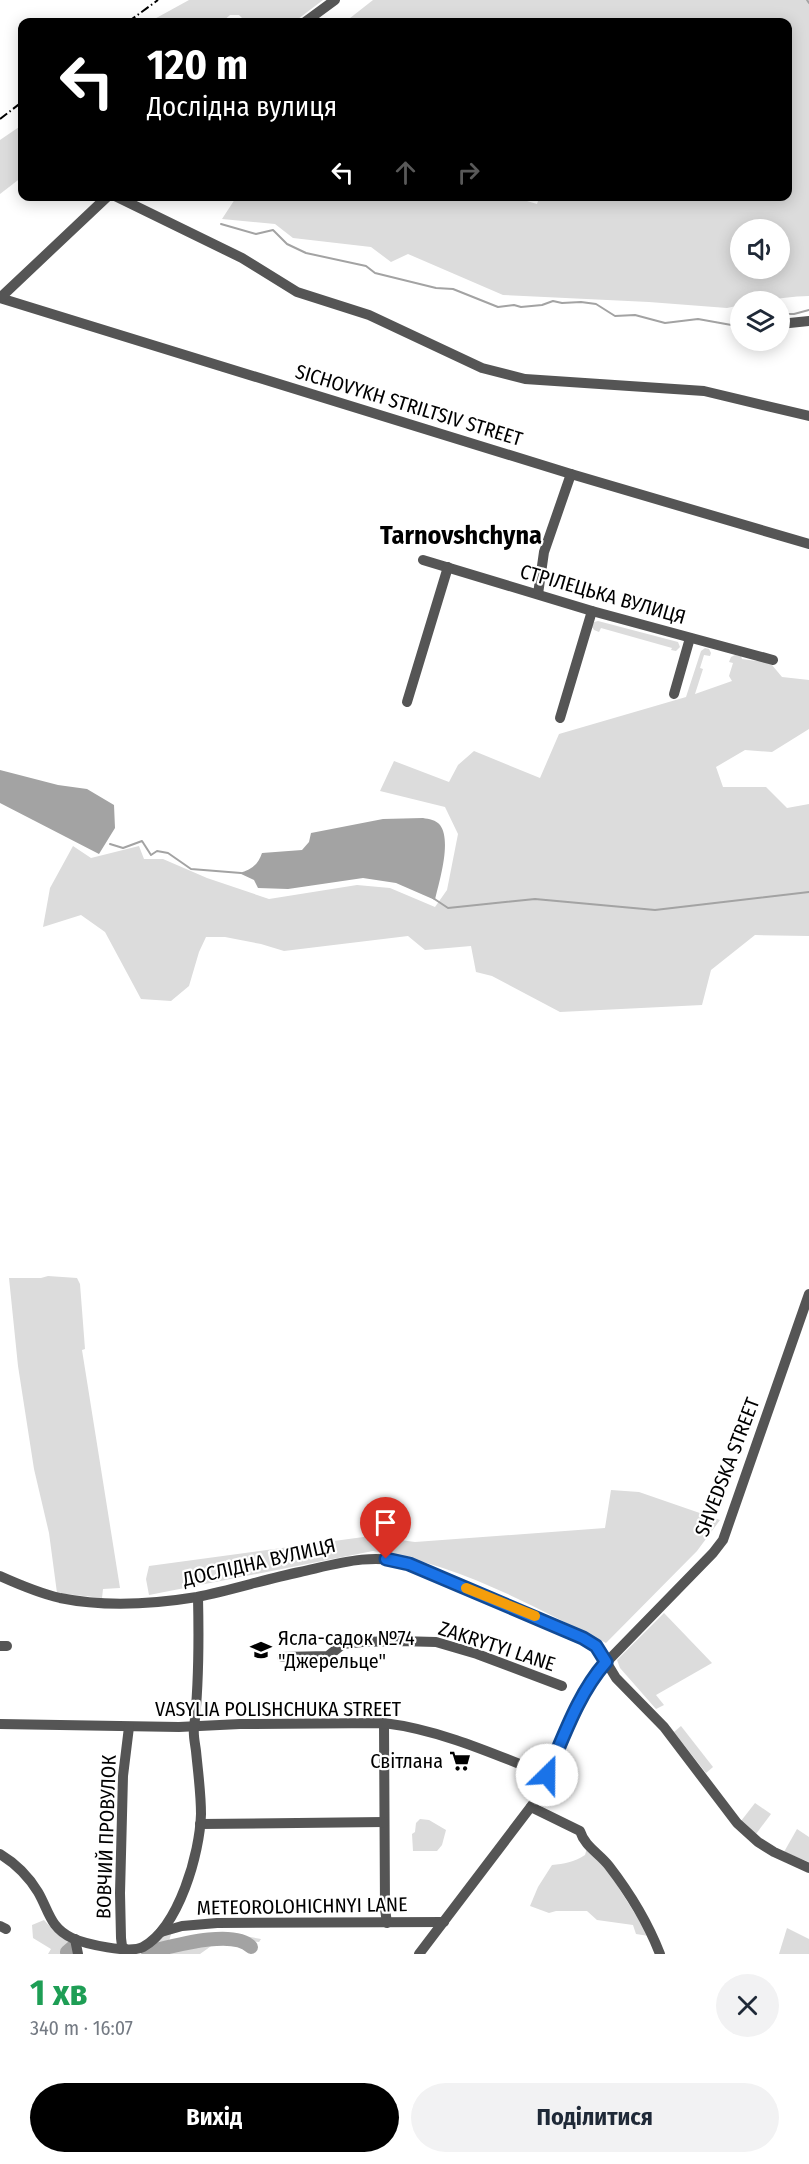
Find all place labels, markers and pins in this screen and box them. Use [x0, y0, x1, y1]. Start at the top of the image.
pin [360, 1497, 411, 1559]
place label: Ясла-садок №74 "Джерельце" [278, 1626, 415, 1673]
school or university icon: Ясла-садок №74 "Джерельце" [249, 1638, 273, 1662]
place label: Світлана [370, 1749, 443, 1773]
supermarket icon: Світлана [448, 1749, 472, 1773]

